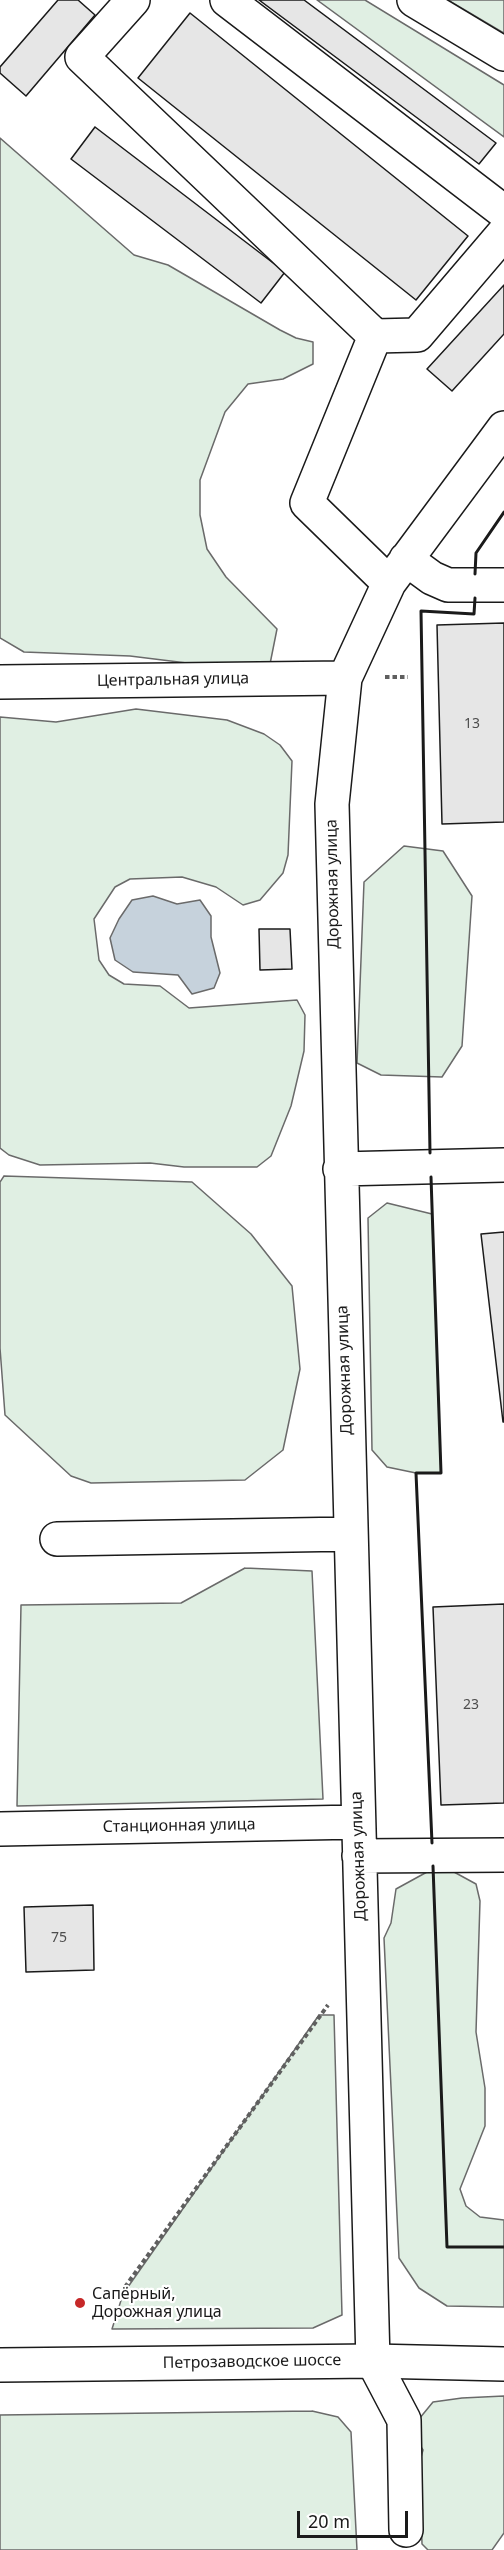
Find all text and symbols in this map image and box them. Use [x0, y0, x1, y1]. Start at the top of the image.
street label: Центральная улица [97, 669, 249, 691]
house number: 13 [464, 716, 480, 732]
street label: Дорожная улица [322, 819, 344, 949]
street label: Дорожная улица [333, 1305, 357, 1435]
house number: 23 [463, 1697, 479, 1713]
street label: Дорожная улица [347, 1791, 371, 1921]
street label: Станционная улица [102, 1815, 256, 1837]
house number: 75 [51, 1930, 67, 1946]
place label: Сапёрный, Дорожная улица [92, 2284, 222, 2322]
marker: Сапёрный, Дорожная улица [73, 2296, 87, 2310]
street label: Петрозаводское шоссе [163, 2351, 341, 2373]
scale bar [300, 2499, 411, 2537]
text: 20 m [308, 2509, 350, 2533]

